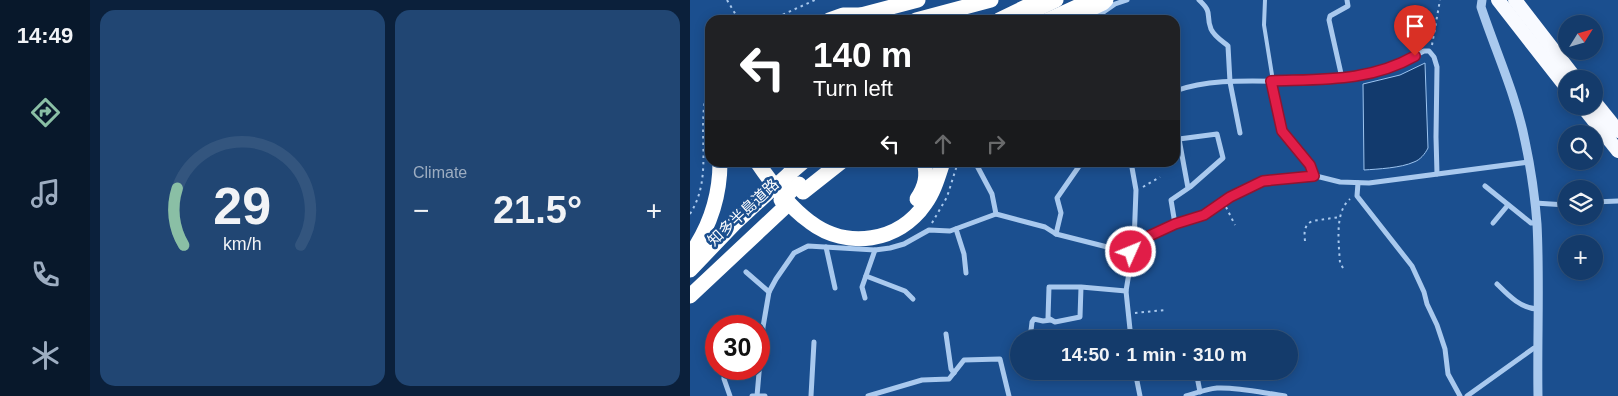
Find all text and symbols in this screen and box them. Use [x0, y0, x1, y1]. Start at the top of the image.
pin [1394, 5, 1436, 56]
icon: arrive [1401, 12, 1429, 40]
north arrow [1558, 15, 1602, 60]
map controls [1558, 15, 1603, 280]
text: 14:49 [17, 23, 73, 48]
icon: left [730, 35, 795, 100]
text: 140 m [813, 35, 912, 74]
button: sound [1558, 70, 1603, 115]
text: Turn left [813, 76, 893, 101]
icon: directions [28, 95, 63, 130]
button: search [1558, 125, 1603, 170]
icon: left [876, 130, 904, 158]
icon: ahead [929, 130, 957, 158]
icon: right [982, 130, 1010, 158]
text: Climate [413, 164, 467, 181]
street label: 知多半島道路 [704, 175, 782, 249]
icon: music [28, 176, 63, 211]
text: 29 [214, 177, 271, 235]
button: layers [1558, 180, 1603, 225]
text: 21.5° [493, 189, 582, 231]
text: − [413, 195, 429, 226]
text: + [646, 195, 662, 226]
position arrow [1104, 225, 1156, 277]
text: km/h [223, 234, 262, 254]
button: + [1558, 235, 1603, 280]
icon: phone [28, 257, 63, 292]
speed limit sign: 30 [705, 315, 770, 380]
icon: climate [28, 338, 63, 373]
text: 14:50 · 1 min · 310 m [1061, 344, 1247, 365]

